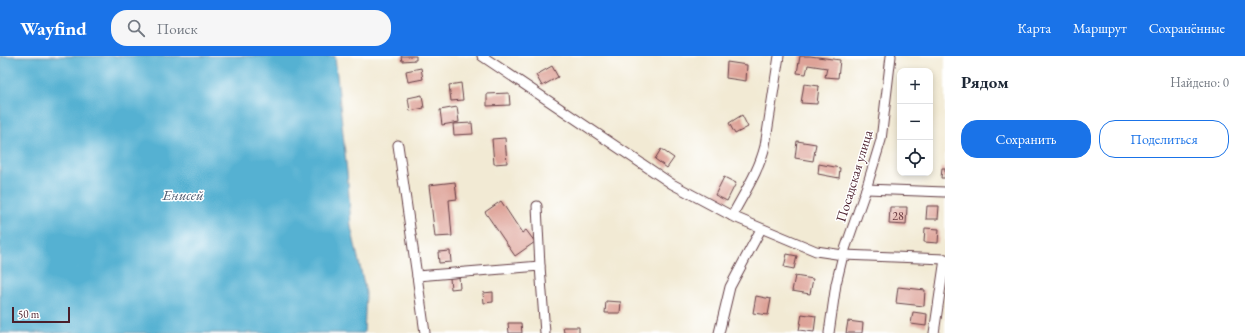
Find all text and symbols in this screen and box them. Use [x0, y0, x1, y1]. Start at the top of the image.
search box [111, 10, 391, 46]
text: Wayfind [20, 16, 87, 41]
icon: search [125, 17, 147, 39]
text: Поиск [157, 19, 198, 38]
text: Карта [1018, 19, 1051, 37]
text: Маршрут [1073, 19, 1127, 37]
text: Сохранённые [1149, 19, 1225, 37]
map controls [897, 68, 933, 176]
button: + [897, 68, 933, 104]
text: Рядом [961, 71, 1009, 93]
text: Найдено: 0 [1170, 74, 1229, 91]
button: − [897, 104, 933, 140]
button: Сохранить [961, 120, 1091, 158]
button: Поделиться [1099, 120, 1229, 158]
street label: Посадская улица [831, 127, 877, 224]
button: locate [897, 140, 933, 176]
water label: Енисей [161, 185, 204, 204]
house number: 28 [892, 208, 904, 224]
scale bar [12, 305, 70, 324]
text: 50 m [18, 307, 39, 321]

